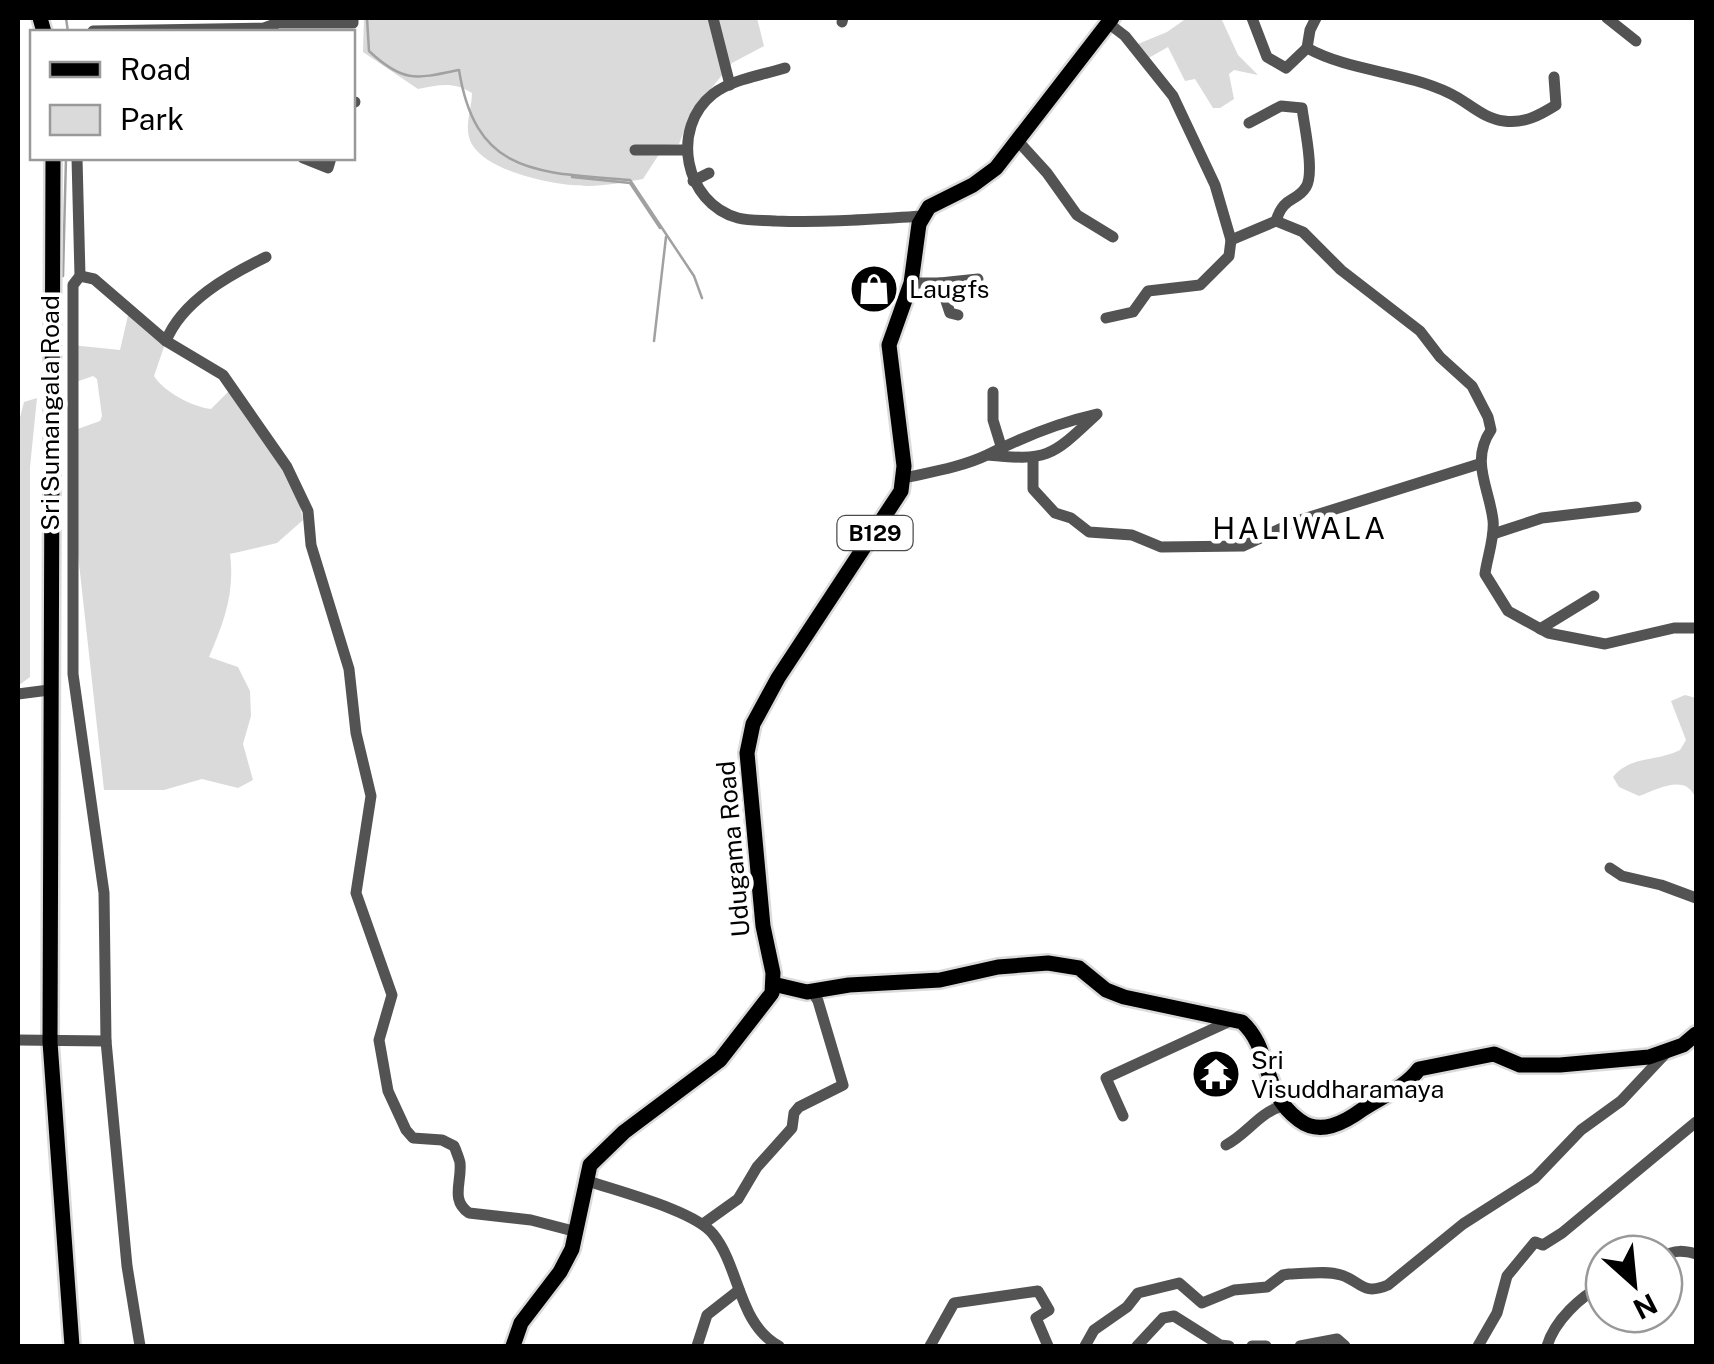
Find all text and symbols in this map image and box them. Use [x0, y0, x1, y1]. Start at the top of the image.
legend [30, 30, 355, 160]
text: Road [120, 51, 191, 87]
text: Park [120, 101, 184, 137]
shop icon: Laugfs [848, 263, 900, 315]
place label: Laugfs [909, 274, 990, 304]
street label: Sri Sumangala Road [35, 295, 65, 531]
district label: HALIWALA [1212, 510, 1388, 546]
road number: B129 [838, 516, 912, 550]
street label: Udugama Road [710, 760, 756, 938]
place label: Sri Visuddharamaya [1251, 1045, 1444, 1104]
temple icon: Sri Visuddharamaya [1190, 1048, 1242, 1100]
north arrow [1584, 1234, 1684, 1334]
text: N [1628, 1287, 1663, 1326]

